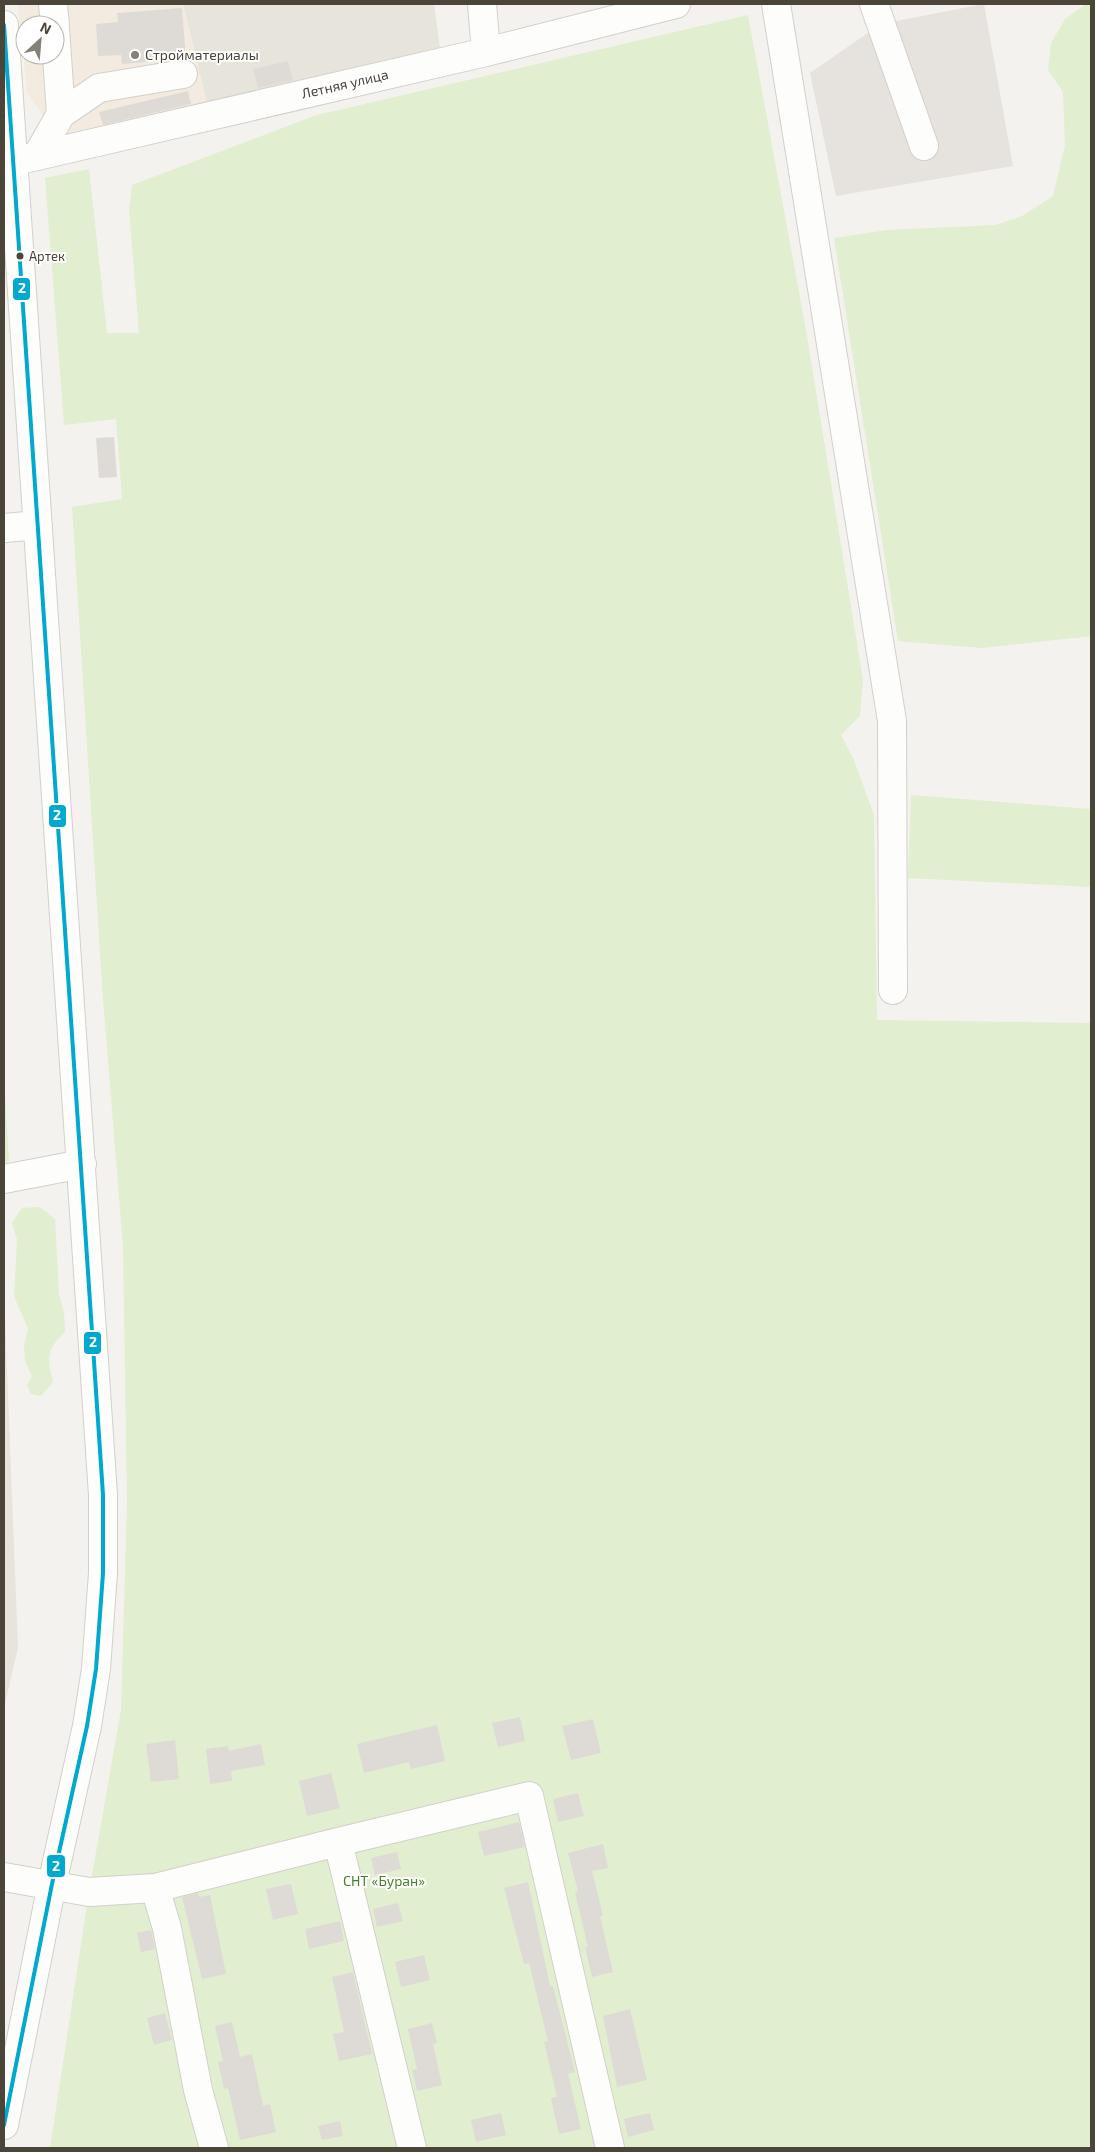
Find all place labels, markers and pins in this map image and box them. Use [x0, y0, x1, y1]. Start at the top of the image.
place label: Стройматериалы [145, 46, 259, 63]
marker: Стройматериалы [129, 49, 141, 61]
place label: Артек [29, 248, 65, 264]
marker: Артек [15, 251, 25, 261]

